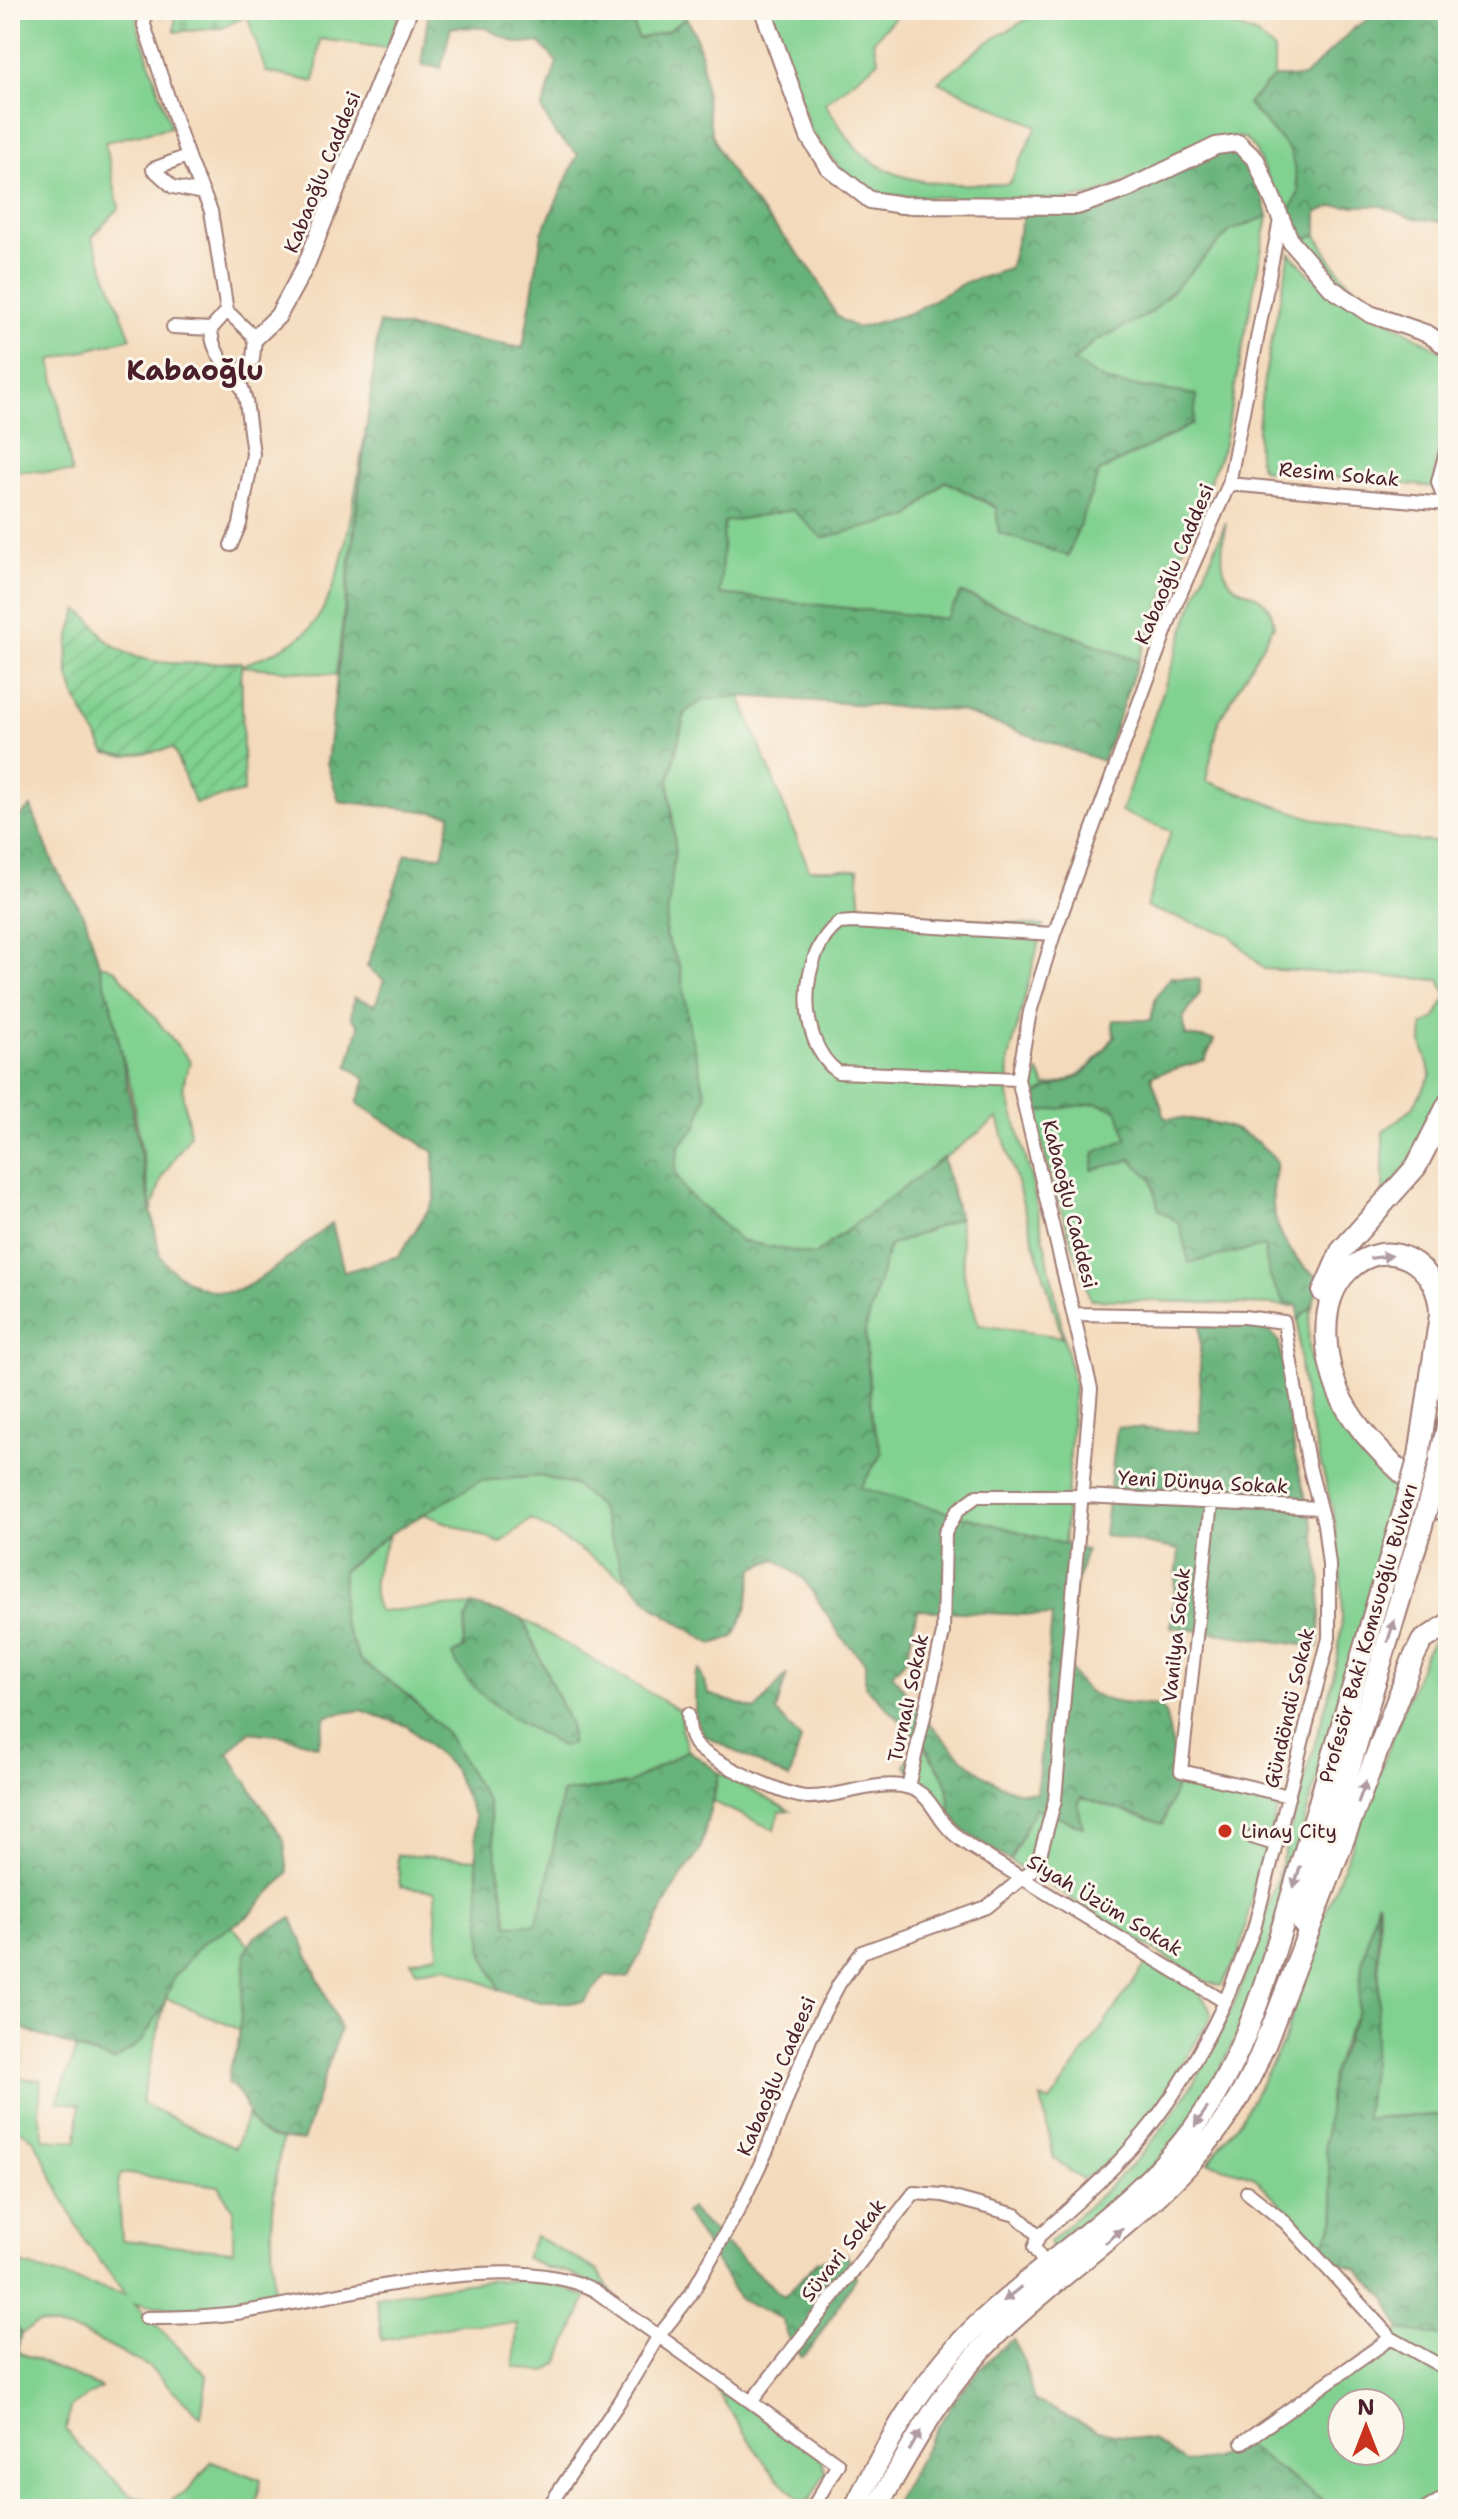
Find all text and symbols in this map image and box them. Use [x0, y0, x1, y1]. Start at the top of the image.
street label: Kabaoğlu Caddesi [278, 87, 366, 257]
district label: Kabaoğlu [126, 351, 264, 389]
street label: Resim Sokak [1278, 456, 1400, 492]
street label: Kabaoğlu Caddesi [1128, 480, 1220, 648]
street label: Kabaoğlu Caddesi [1037, 1117, 1103, 1291]
one-way arrow [1369, 1250, 1394, 1263]
street label: Yeni Dünya Sokak [1117, 1465, 1289, 1499]
street label: Profesör Baki Komsuoğlu Bulvarı [1313, 1480, 1423, 1786]
street label: Vanilya Sokak [1156, 1566, 1196, 1704]
one-way arrow [1385, 1618, 1398, 1642]
street label: Gündöndü Sokak [1258, 1625, 1320, 1791]
street label: Turnalı Sokak [882, 1631, 934, 1765]
one-way arrow [1356, 1780, 1369, 1804]
place label: Linay City [1241, 1818, 1337, 1844]
marker: Linay City [1216, 1822, 1234, 1840]
street label: Siyah Üzüm Sokak [1022, 1848, 1188, 1962]
one-way arrow [1290, 1865, 1303, 1889]
street label: Kabaoğlu Cadeesi [731, 1992, 821, 2160]
one-way arrow [1194, 2107, 1209, 2128]
street label: Süvari Sokak [795, 2193, 891, 2307]
one-way arrow [1104, 2228, 1124, 2245]
one-way arrow [1002, 2285, 1022, 2302]
north arrow [1326, 2387, 1406, 2467]
text: N [1357, 2393, 1375, 2422]
one-way arrow [908, 2430, 922, 2453]

